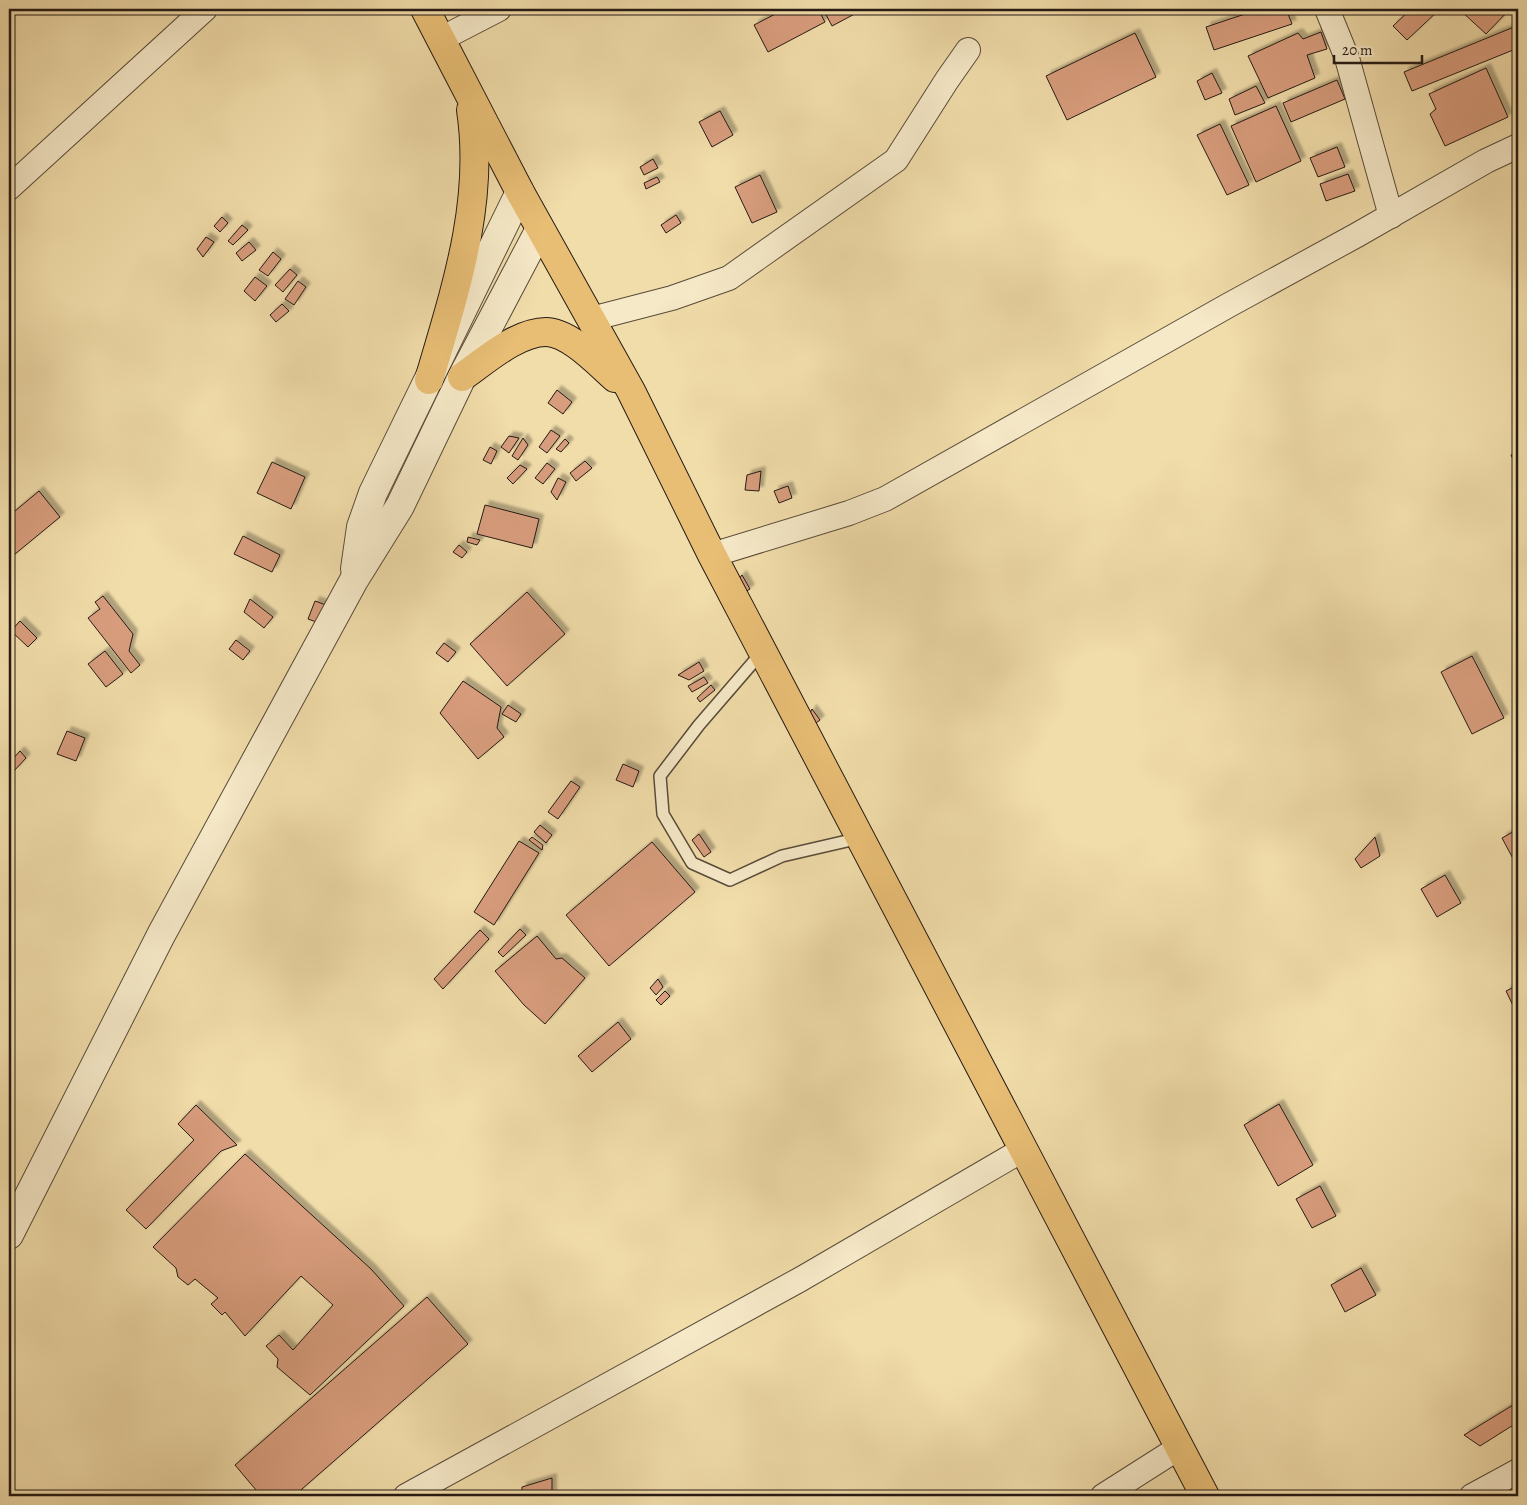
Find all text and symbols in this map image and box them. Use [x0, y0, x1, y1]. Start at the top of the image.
scale bar [1334, 32, 1422, 64]
text: 20 m [1342, 40, 1373, 60]

